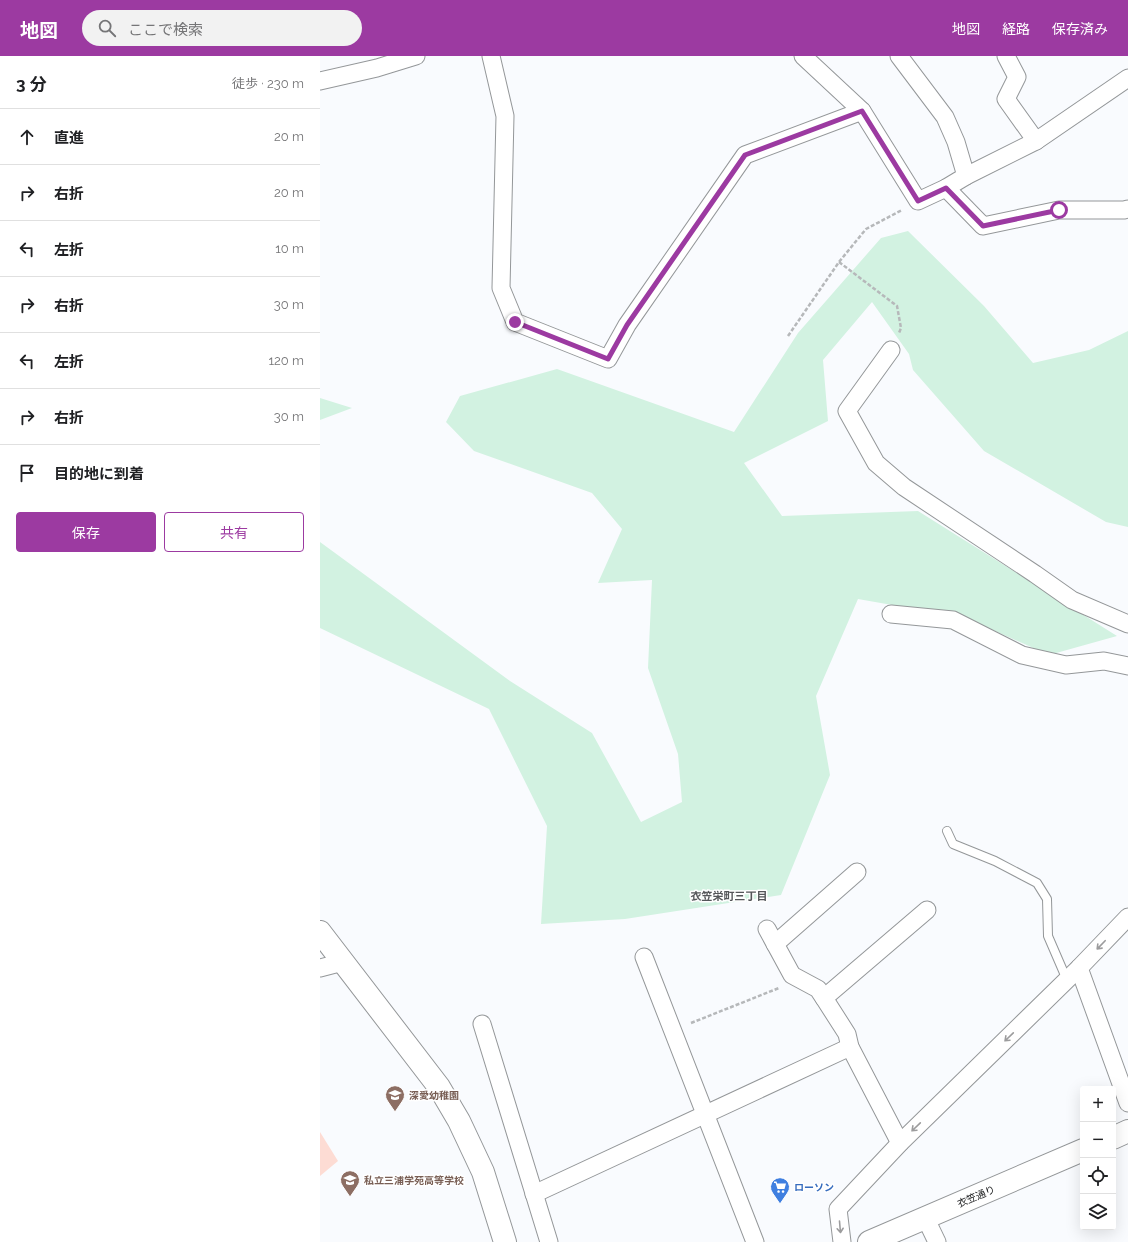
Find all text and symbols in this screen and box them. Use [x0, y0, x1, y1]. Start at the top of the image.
search box [82, 10, 362, 46]
icon: search [96, 17, 118, 39]
text: 地図 [20, 19, 58, 41]
text: ここで検索 [128, 21, 203, 39]
text: 地図 [952, 21, 980, 37]
text: 経路 [1002, 21, 1030, 37]
text: 保存済み [1052, 21, 1108, 37]
text: 3 分 [16, 74, 47, 94]
text: 徒歩 · 230 m [232, 76, 304, 91]
icon: ahead [16, 126, 38, 148]
text: 直進 [54, 129, 84, 147]
text: 20 m [274, 129, 304, 144]
icon: right [16, 182, 38, 204]
text: 右折 [54, 185, 84, 203]
text: 20 m [274, 185, 304, 200]
route start [1050, 201, 1068, 219]
icon: left [16, 238, 38, 260]
text: 左折 [54, 241, 84, 259]
text: 10 m [275, 241, 304, 256]
icon: right [16, 294, 38, 316]
text: 右折 [54, 297, 84, 315]
text: 30 m [274, 297, 304, 312]
route end [506, 313, 524, 331]
icon: left [16, 350, 38, 372]
text: 左折 [54, 353, 84, 371]
text: 120 m [268, 353, 304, 368]
icon: right [16, 406, 38, 428]
text: 右折 [54, 409, 84, 427]
text: 30 m [274, 409, 304, 424]
icon: arrive [16, 462, 38, 484]
text: 目的地に到着 [54, 465, 144, 483]
button: 保存 [16, 512, 156, 552]
button: 共有 [164, 512, 304, 552]
district label: 衣笠栄町三丁目 [691, 890, 768, 903]
one-way arrow [1096, 940, 1106, 950]
one-way arrow [1004, 1032, 1014, 1042]
school or university icon: 深愛幼稚園 [384, 1084, 406, 1112]
map controls [1080, 1086, 1116, 1230]
button: + [1080, 1086, 1116, 1122]
place label: 深愛幼稚園 [409, 1090, 459, 1101]
button: − [1080, 1122, 1116, 1158]
one-way arrow [911, 1123, 921, 1132]
button: locate [1080, 1158, 1116, 1194]
school or university icon: 私立三浦学苑高等学校 [339, 1169, 361, 1197]
place label: 私立三浦学苑高等学校 [364, 1175, 464, 1186]
supermarket icon: ローソン [769, 1176, 791, 1204]
place label: ローソン [794, 1182, 834, 1193]
street label: 衣笠通り [955, 1184, 997, 1210]
button: layers [1080, 1194, 1116, 1230]
one-way arrow [836, 1220, 844, 1233]

